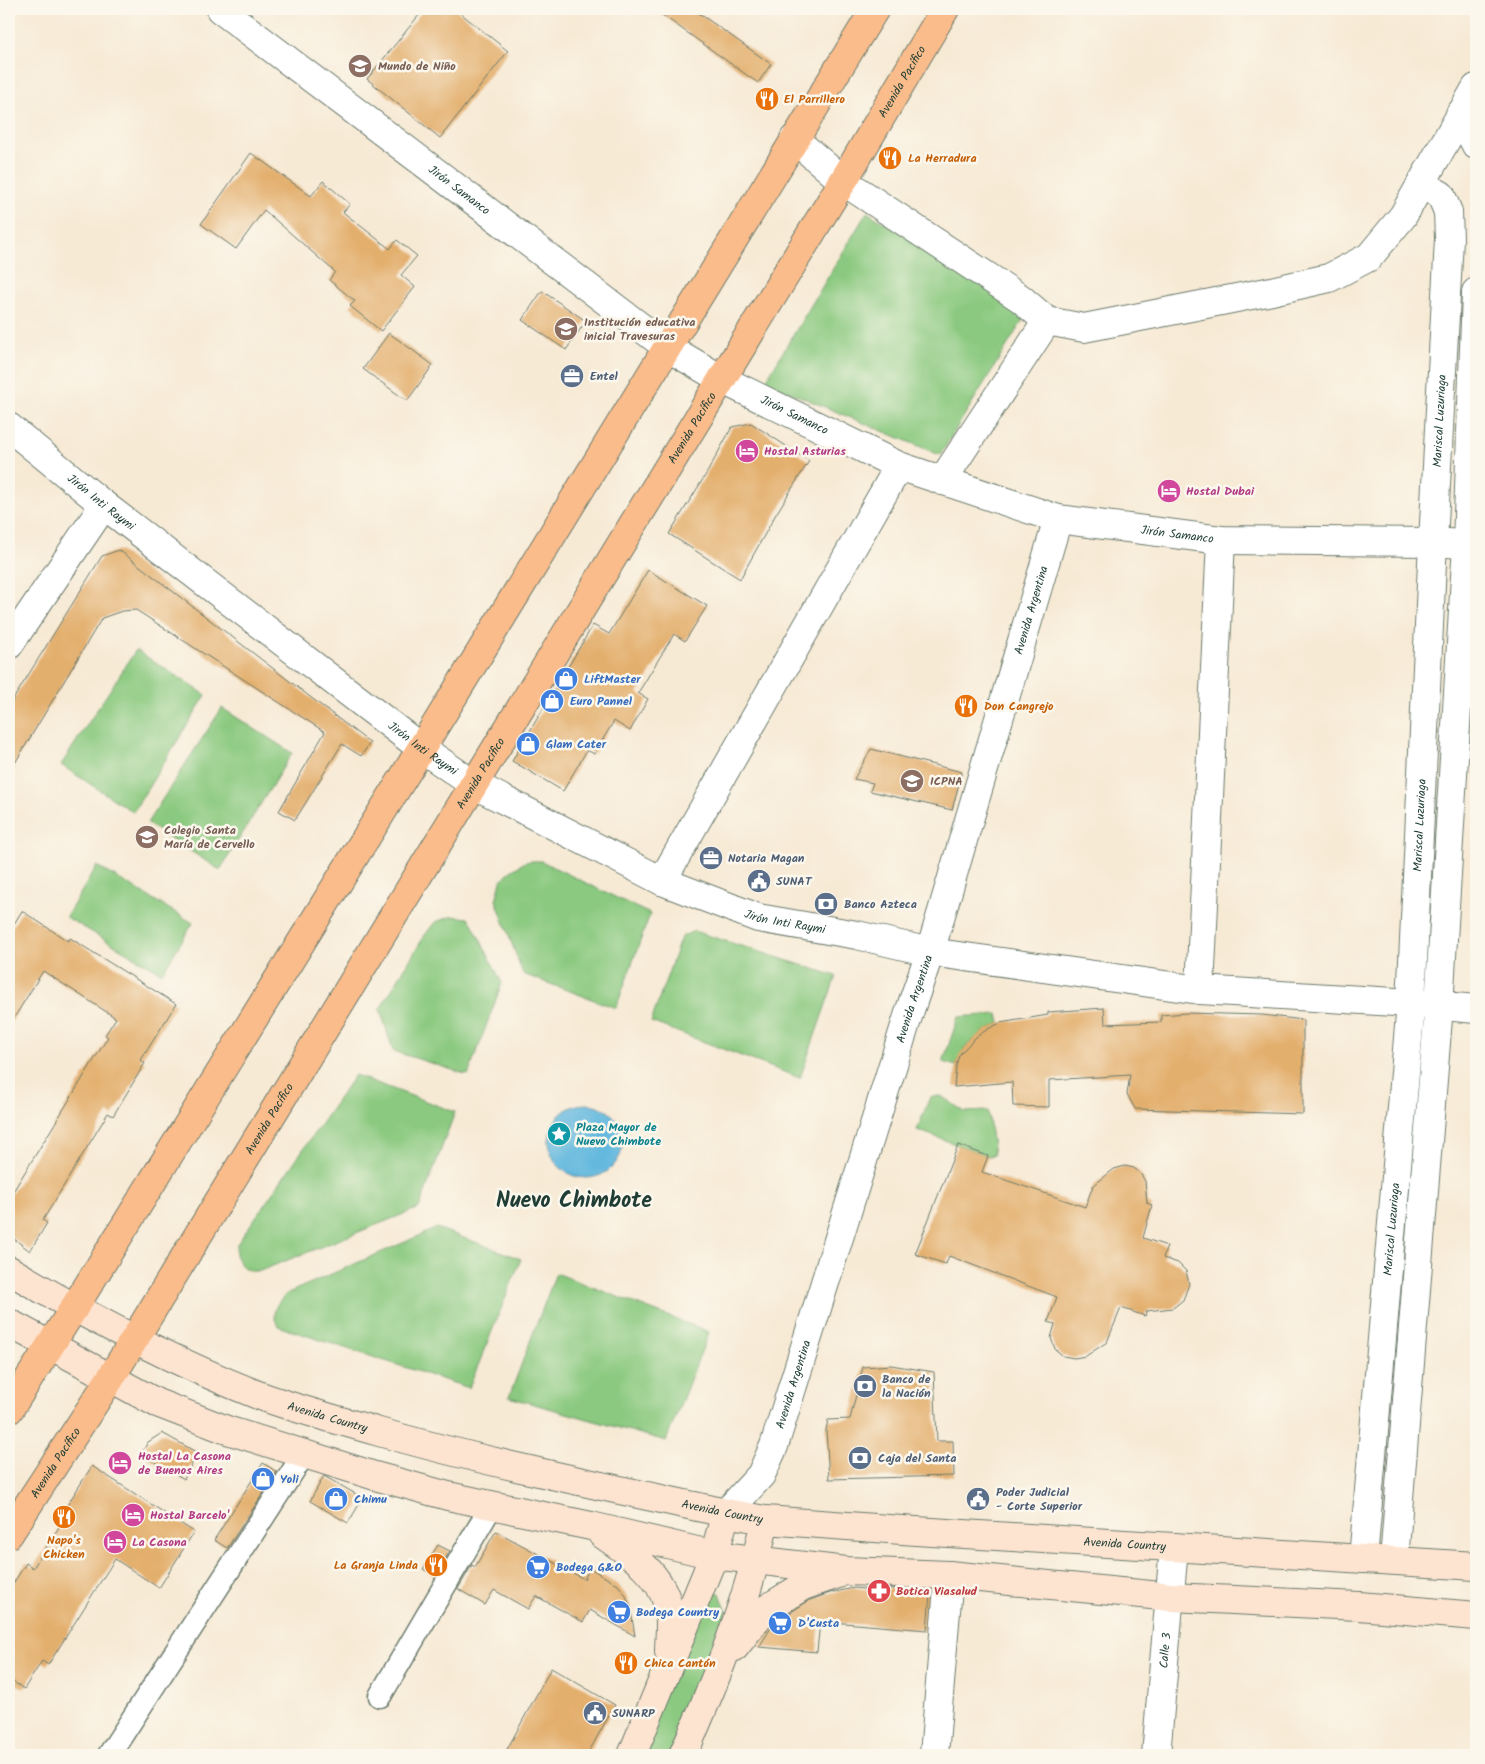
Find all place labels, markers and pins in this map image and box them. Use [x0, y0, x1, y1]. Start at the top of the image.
school or university icon: Mundo de Niño [347, 53, 373, 79]
place label: Mundo de Niño [378, 57, 456, 76]
restaurant icon: El Parrillero [754, 86, 780, 112]
place label: El Parrillero [784, 90, 846, 109]
restaurant icon: La Herradura [877, 145, 903, 171]
place label: La Herradura [908, 149, 977, 168]
place label: Institución educativa inicial Travesuras [584, 313, 695, 346]
school or university icon: Institución educativa inicial Travesuras [553, 316, 579, 342]
office icon: Entel [559, 363, 585, 389]
place label: Entel [590, 367, 619, 386]
hotel icon: Hostal Asturias [734, 438, 760, 464]
place label: Hostal Asturias [764, 442, 846, 461]
hotel icon: Hostal Dubai [1156, 478, 1182, 504]
place label: Hostal Dubai [1186, 482, 1255, 501]
shop icon: LiftMaster [553, 666, 579, 692]
place label: LiftMaster [584, 670, 641, 689]
shop icon: Euro Pannel [539, 688, 565, 714]
place label: Euro Pannel [570, 692, 633, 711]
restaurant icon: Don Cangrejo [953, 693, 979, 719]
place label: Don Cangrejo [984, 697, 1054, 716]
shop icon: Glam Cater [515, 731, 541, 757]
place label: Glam Cater [546, 735, 607, 754]
school or university icon: ICPNA [899, 768, 925, 794]
place label: ICPNA [930, 772, 963, 791]
place label: Colegio Santa María de Cervello [164, 821, 255, 854]
school or university icon: Colegio Santa María de Cervello [134, 824, 160, 850]
office icon: Notaria Magan [698, 845, 724, 871]
place label: Notaria Magan [728, 849, 805, 868]
public building icon: SUNAT [746, 868, 772, 894]
place label: SUNAT [776, 872, 813, 891]
bank icon: Banco Azteca [813, 891, 839, 917]
place label: Banco Azteca [844, 895, 917, 914]
place label: Plaza Mayor de Nuevo Chimbote [576, 1118, 661, 1151]
place icon: Plaza Mayor de Nuevo Chimbote [546, 1121, 572, 1147]
place label: Banco de la Nación [882, 1370, 931, 1403]
bank icon: Banco de la Nación [852, 1373, 878, 1399]
bank icon: Caja del Santa [847, 1445, 873, 1471]
place label: Hostal La Casona de Buenos Aires [138, 1447, 231, 1480]
place label: Caja del Santa [878, 1449, 956, 1468]
hotel icon: Hostal La Casona de Buenos Aires [107, 1450, 133, 1476]
shop icon: Yoli [250, 1466, 276, 1492]
place label: Yoli [280, 1470, 299, 1489]
place label: Poder Judicial - Corte Superior [996, 1483, 1083, 1516]
shop icon: Chimu [323, 1486, 349, 1512]
public building icon: Poder Judicial - Corte Superior [965, 1486, 991, 1512]
place label: Chimu [354, 1490, 387, 1509]
hotel icon: Hostal Barcelo' [120, 1502, 146, 1528]
restaurant icon: Napo's Chicken [51, 1504, 77, 1530]
place label: Hostal Barcelo' [150, 1506, 231, 1525]
hotel icon: La Casona [102, 1529, 128, 1555]
place label: Napo's Chicken [43, 1531, 85, 1564]
place label: La Casona [132, 1533, 187, 1552]
restaurant icon: La Granja Linda [423, 1552, 449, 1578]
supermarket icon: Bodega G&O [525, 1554, 551, 1580]
place label: La Granja Linda [334, 1556, 418, 1575]
place label: Bodega G&O [556, 1558, 622, 1577]
pharmacy icon: Botica Viasalud [866, 1578, 892, 1604]
place label: Botica Viasalud [896, 1582, 977, 1601]
supermarket icon: Bodega Country [606, 1599, 632, 1625]
place label: Bodega Country [636, 1603, 720, 1622]
supermarket icon: D'Custa [767, 1610, 793, 1636]
place label: D'Custa [798, 1614, 839, 1633]
restaurant icon: Chica Cantón [613, 1650, 639, 1676]
place label: Chica Cantón [644, 1654, 716, 1673]
public building icon: SUNARP [582, 1700, 608, 1726]
place label: SUNARP [612, 1704, 655, 1723]

